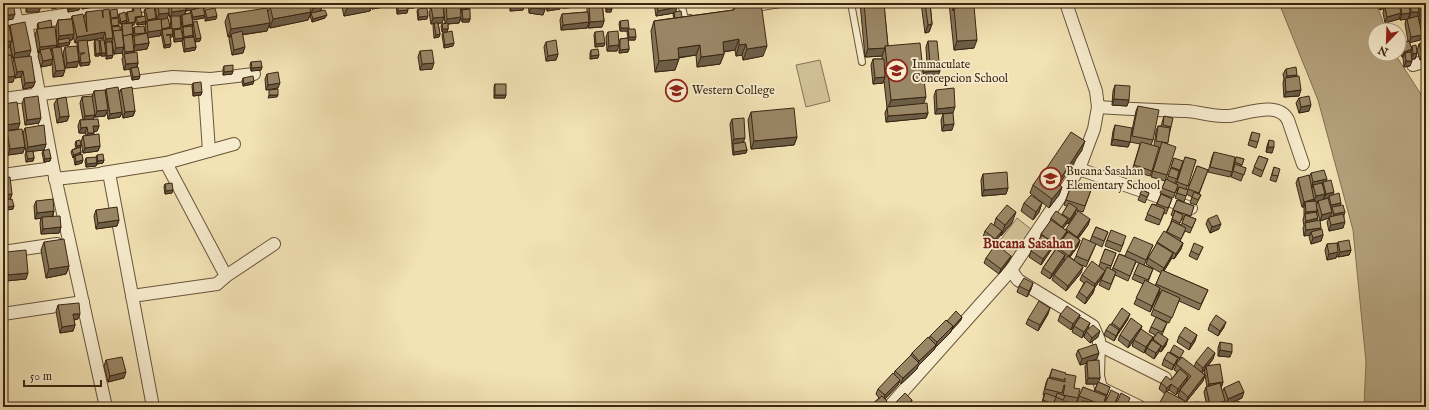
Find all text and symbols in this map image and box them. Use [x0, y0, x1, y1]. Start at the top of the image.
north arrow [1367, 22, 1407, 62]
text: N [1376, 42, 1392, 59]
place label: Immaculate Concepcion School [912, 57, 1009, 87]
school or university icon: Immaculate Concepcion School [883, 58, 909, 84]
school or university icon: Western College [664, 77, 690, 103]
place label: Western College [692, 83, 775, 98]
place label: Bucana Sasahan Elementary School [1066, 164, 1161, 193]
school or university icon: Bucana Sasahan Elementary School [1037, 165, 1063, 191]
district label: Bucana Sasahan [983, 235, 1074, 253]
scale bar [24, 362, 101, 388]
text: 50 m [30, 369, 52, 384]

